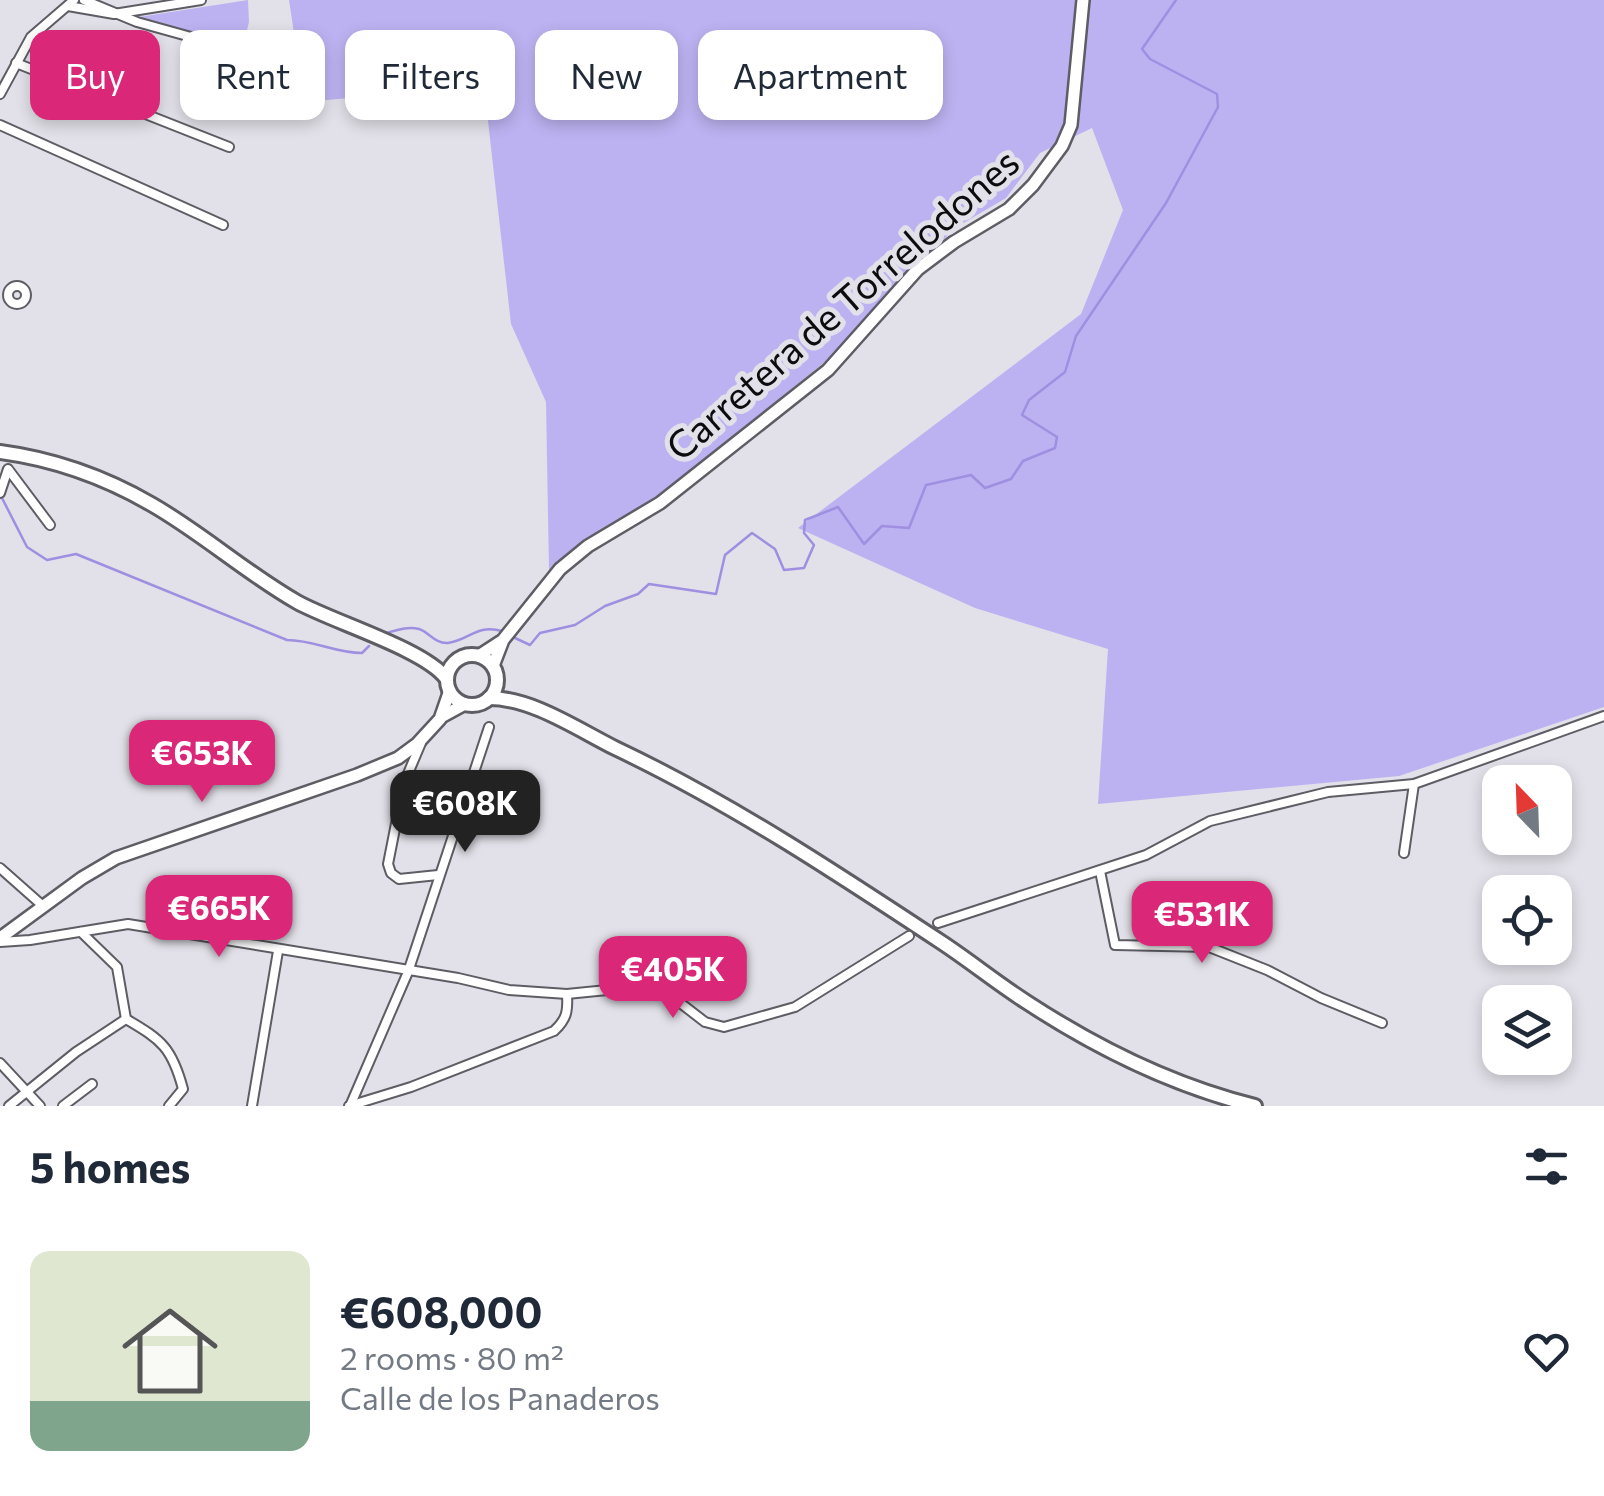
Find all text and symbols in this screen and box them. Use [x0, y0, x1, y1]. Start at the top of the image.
chip: Buy [30, 30, 160, 120]
chip: Rent [180, 30, 325, 120]
chip: Filters [345, 30, 515, 120]
chip: New [535, 30, 678, 120]
chip: Apartment [698, 30, 943, 120]
street label: Carretera de Torrelodones [655, 137, 1027, 469]
pin: €653K [132, 720, 272, 805]
text: €653K [151, 732, 253, 772]
north arrow [1482, 765, 1572, 855]
map controls [1482, 765, 1572, 1075]
pin: €608K [395, 770, 535, 855]
text: €608K [412, 782, 518, 822]
pin: €665K [149, 875, 289, 960]
button: locate [1482, 875, 1572, 965]
pin: €531K [1132, 881, 1272, 966]
text: €665K [167, 887, 271, 927]
text: €531K [1154, 893, 1250, 933]
pin: €405K [603, 936, 743, 1021]
text: €405K [621, 948, 725, 988]
button: layers [1482, 985, 1572, 1075]
icon: filters [1519, 1139, 1574, 1194]
text: 5 homes [30, 1140, 190, 1192]
text: €608,000 [340, 1285, 542, 1337]
icon: home [110, 1291, 230, 1411]
icon: heart [1519, 1324, 1574, 1379]
text: 2 rooms · 80 m² [340, 1337, 564, 1377]
text: Calle de los Panaderos [340, 1377, 660, 1417]

